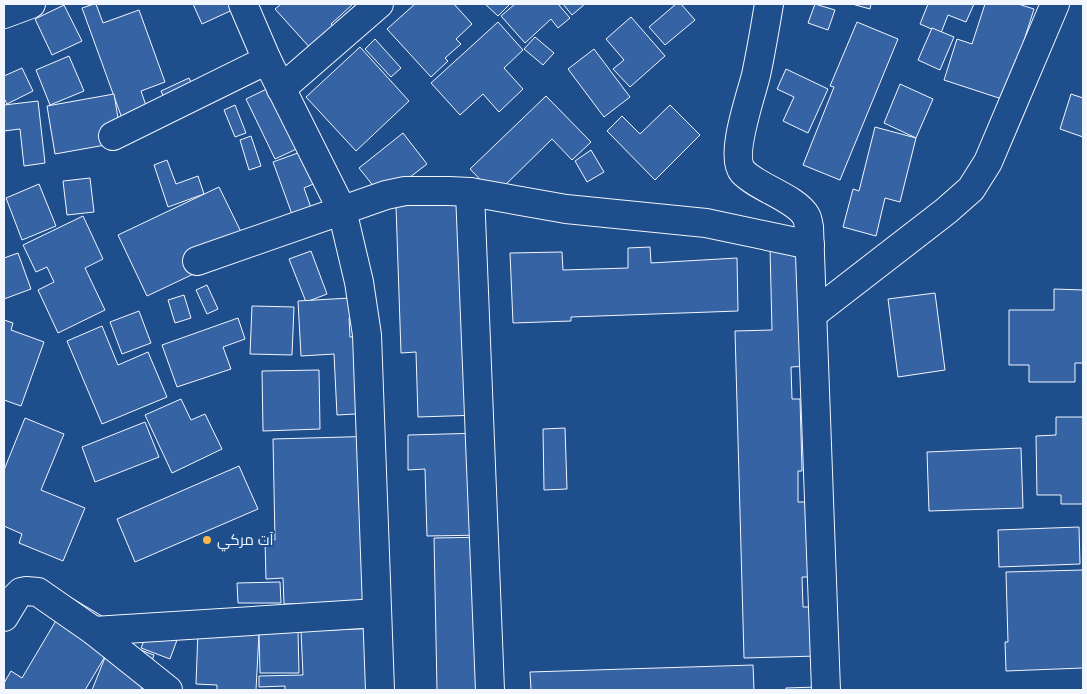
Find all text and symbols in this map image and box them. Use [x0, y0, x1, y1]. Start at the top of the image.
place label: آت مركي [217, 530, 274, 552]
marker: آت مركي [201, 534, 213, 546]

